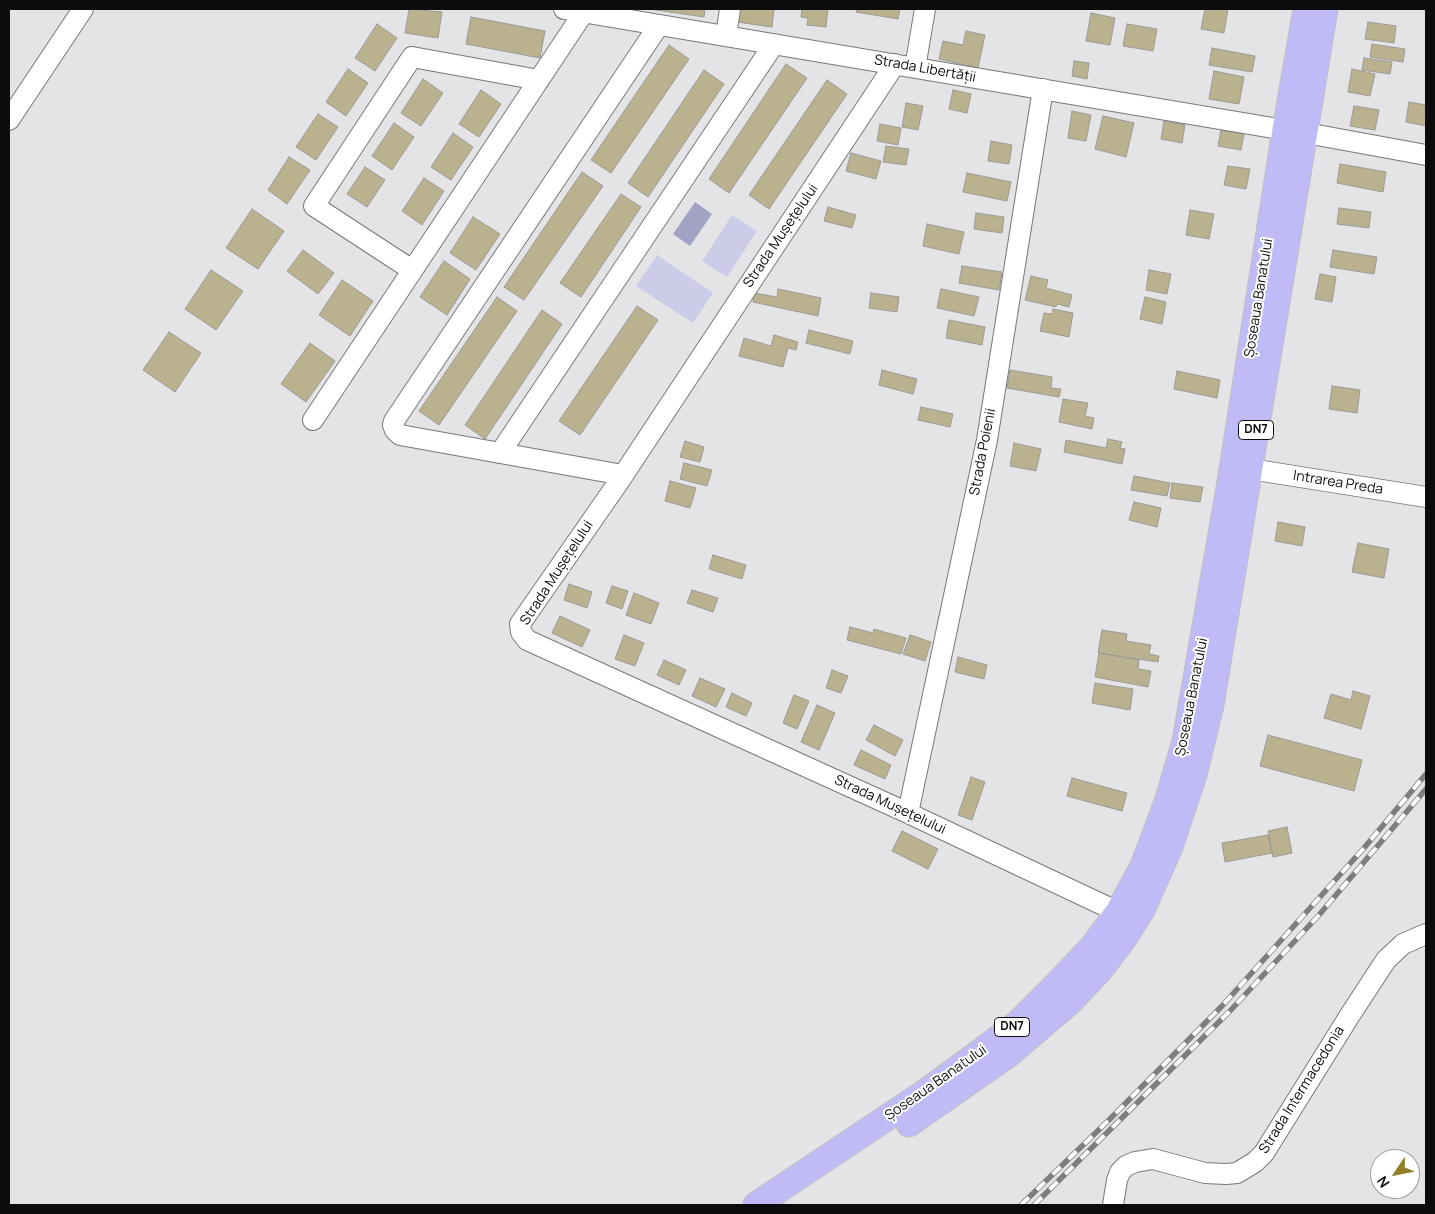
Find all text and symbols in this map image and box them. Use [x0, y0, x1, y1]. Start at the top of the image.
street label: Strada Libertății [873, 52, 977, 86]
street label: Strada Mușețelului [740, 181, 822, 291]
street label: Șoseaua Banatului [1241, 237, 1277, 359]
street label: Strada Poienii [966, 407, 1000, 497]
road number: DN7 [1238, 420, 1274, 440]
street label: Intrarea Preda [1292, 468, 1384, 498]
street label: Strada Mușețelului [517, 518, 597, 628]
street label: Șoseaua Banatului [1172, 636, 1212, 758]
street label: Strada Mușețelului [832, 772, 948, 838]
road number: DN7 [994, 1018, 1030, 1036]
street label: Strada Intermacedonia [1256, 1023, 1348, 1157]
street label: Șoseaua Banatului [882, 1042, 990, 1124]
north arrow [1370, 1149, 1420, 1199]
text: N [1372, 1173, 1394, 1192]

